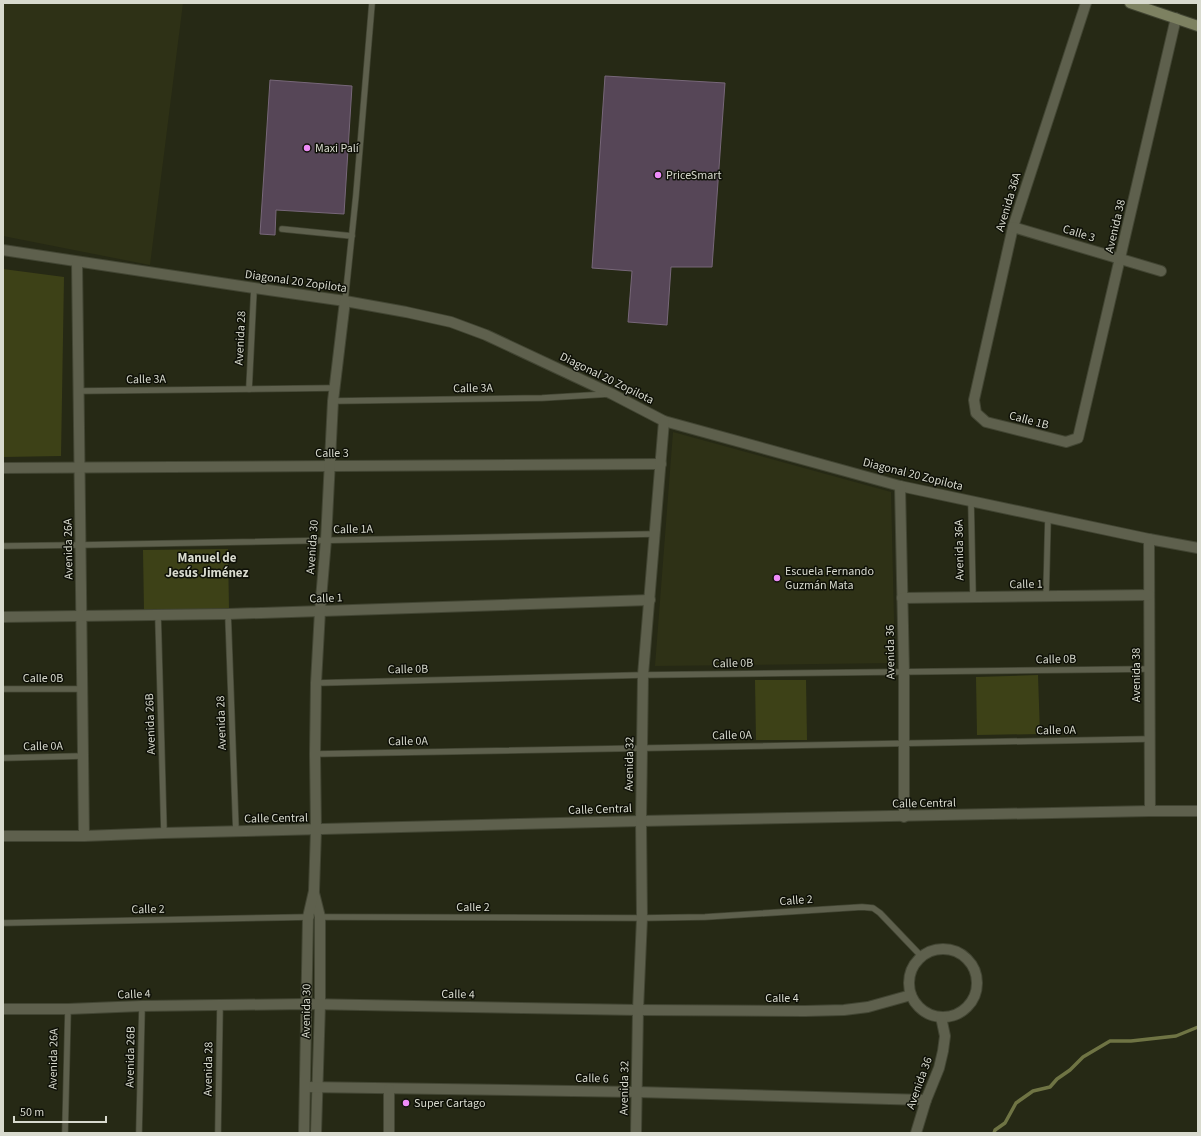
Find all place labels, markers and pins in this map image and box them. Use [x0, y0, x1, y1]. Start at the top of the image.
place label: Maxi Palí [315, 140, 360, 157]
marker: Maxi Palí [302, 143, 312, 153]
place label: PriceSmart [666, 167, 721, 184]
marker: PriceSmart [653, 170, 663, 180]
place label: Escuela Fernando Guzmán Mata [785, 563, 874, 594]
marker: Escuela Fernando Guzmán Mata [772, 573, 782, 583]
place label: Super Cartago [414, 1095, 485, 1112]
marker: Super Cartago [401, 1098, 411, 1108]

